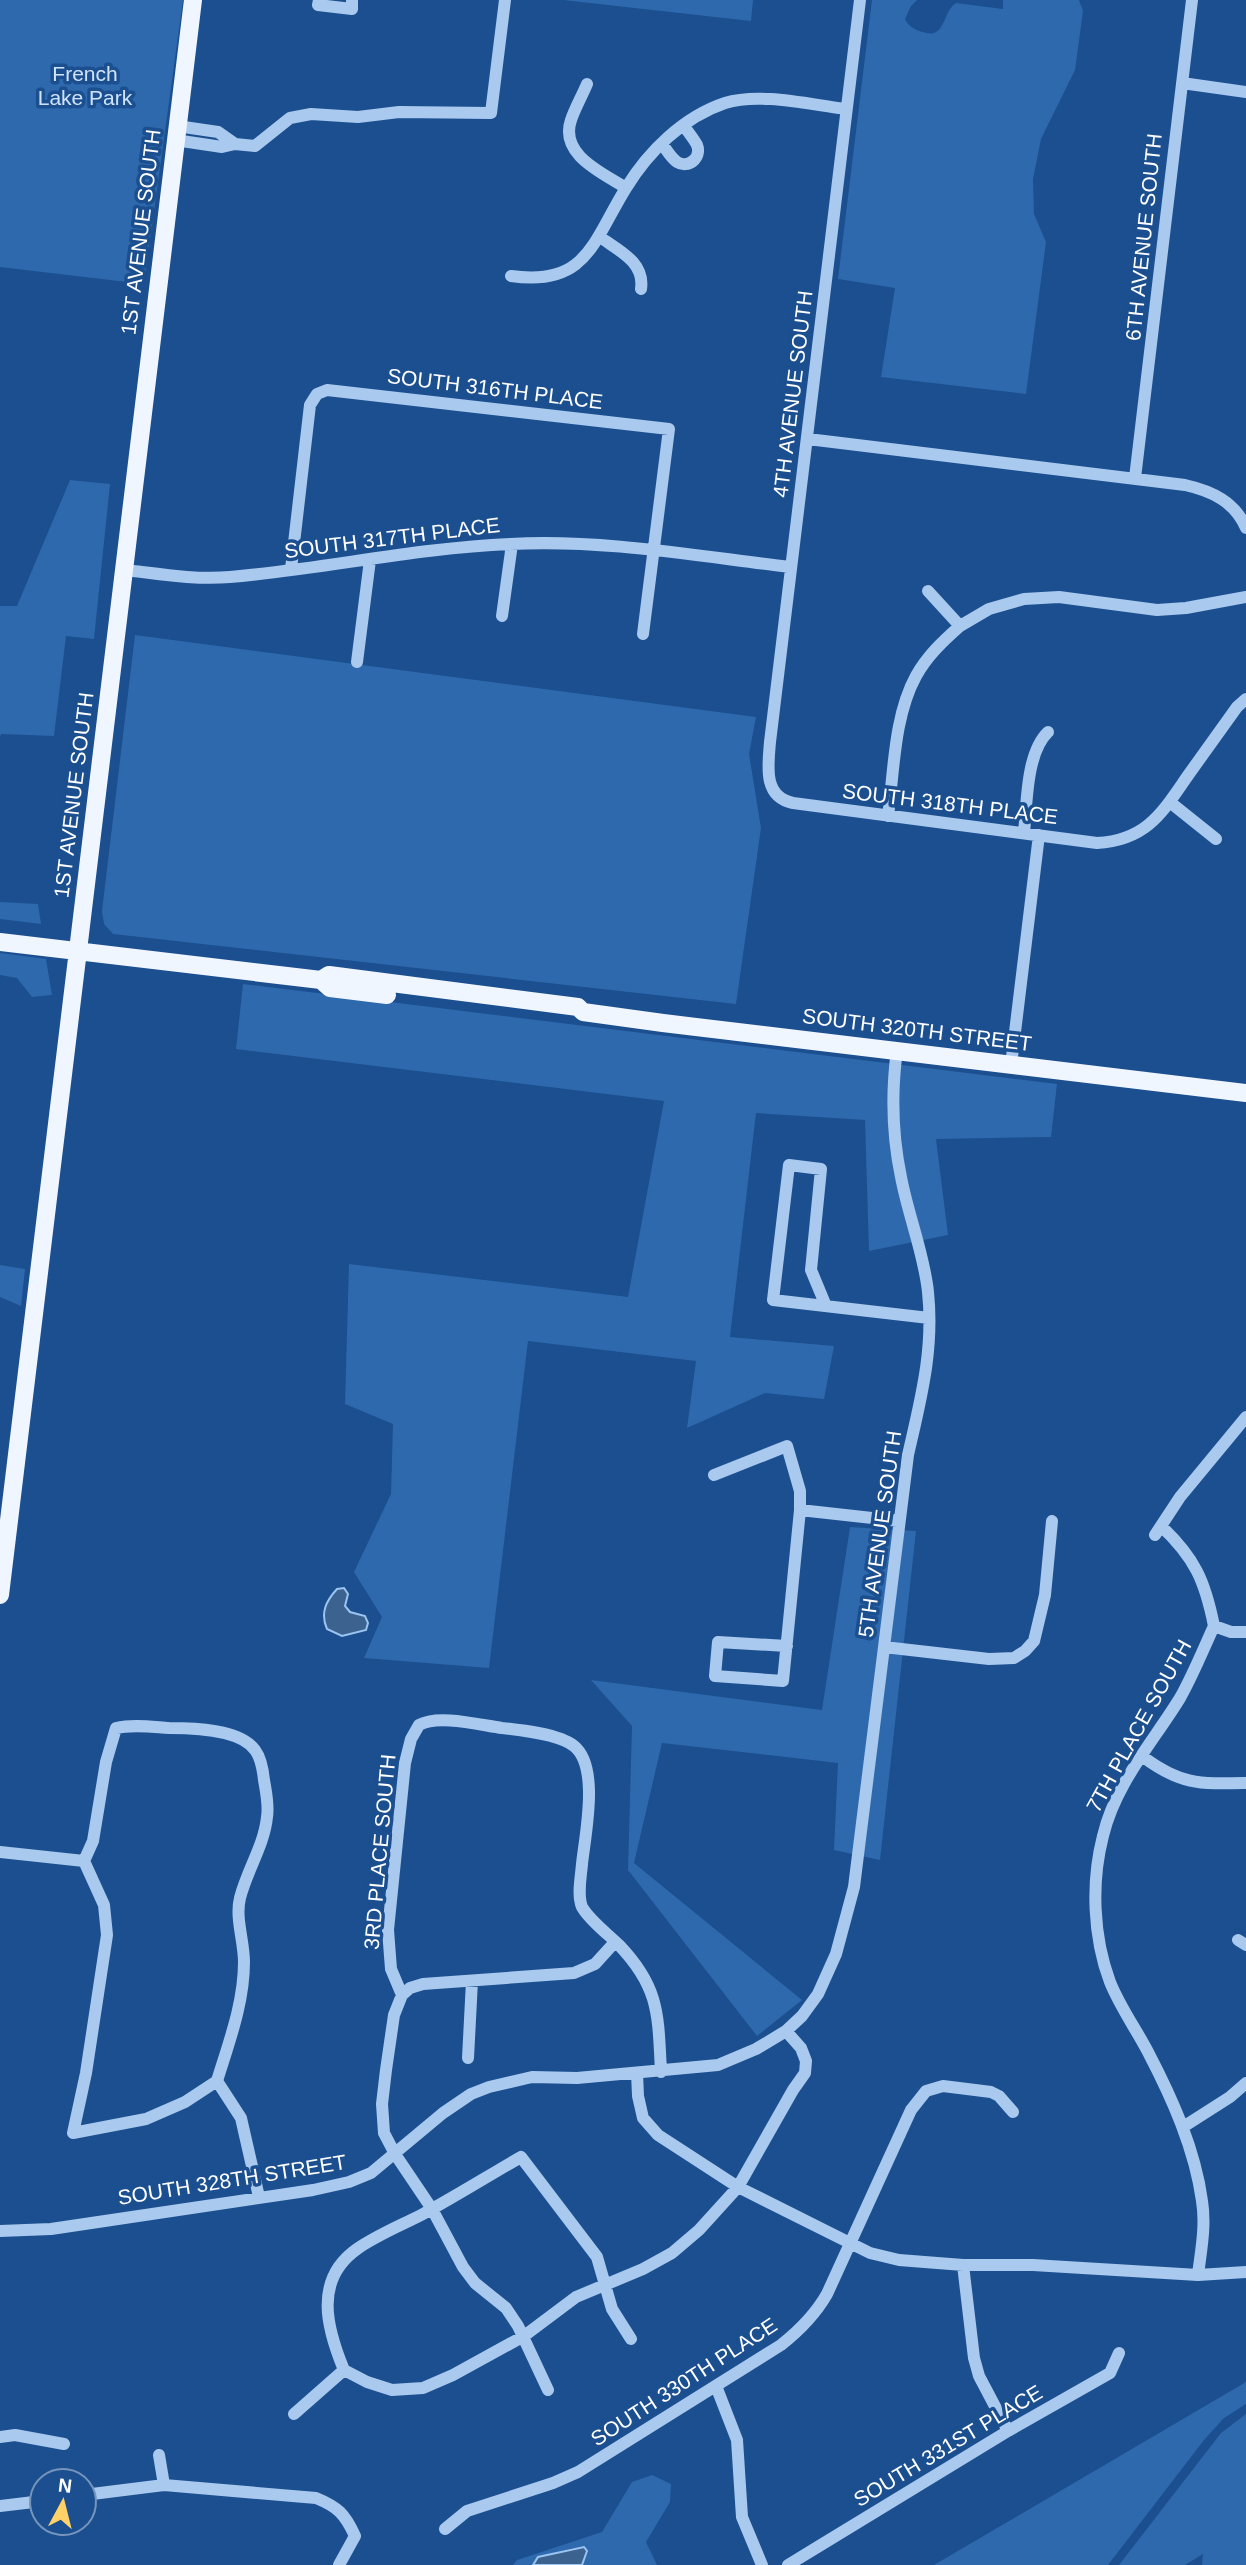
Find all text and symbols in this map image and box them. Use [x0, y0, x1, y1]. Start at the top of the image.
park label: French Lake Park [38, 62, 133, 109]
street label: 1ST AVENUE SOUTH [116, 128, 165, 336]
street label: 6TH AVENUE SOUTH [1121, 132, 1166, 342]
street label: 4TH AVENUE SOUTH [768, 289, 817, 499]
street label: SOUTH 316TH PLACE [386, 364, 604, 413]
street label: SOUTH 317TH PLACE [283, 513, 501, 562]
street label: 1ST AVENUE SOUTH [49, 691, 98, 899]
street label: SOUTH 318TH PLACE [841, 779, 1059, 828]
street label: SOUTH 320TH STREET [801, 1004, 1033, 1055]
street label: 5TH AVENUE SOUTH [854, 1429, 905, 1639]
street label: 7TH PLACE SOUTH [1082, 1635, 1196, 1816]
street label: 3RD PLACE SOUTH [360, 1753, 400, 1951]
street label: SOUTH 328TH STREET [116, 2150, 348, 2209]
street label: SOUTH 330TH PLACE [586, 2313, 781, 2450]
street label: SOUTH 331ST PLACE [849, 2380, 1046, 2511]
north arrow [28, 2467, 98, 2537]
text: N [57, 2474, 73, 2497]

